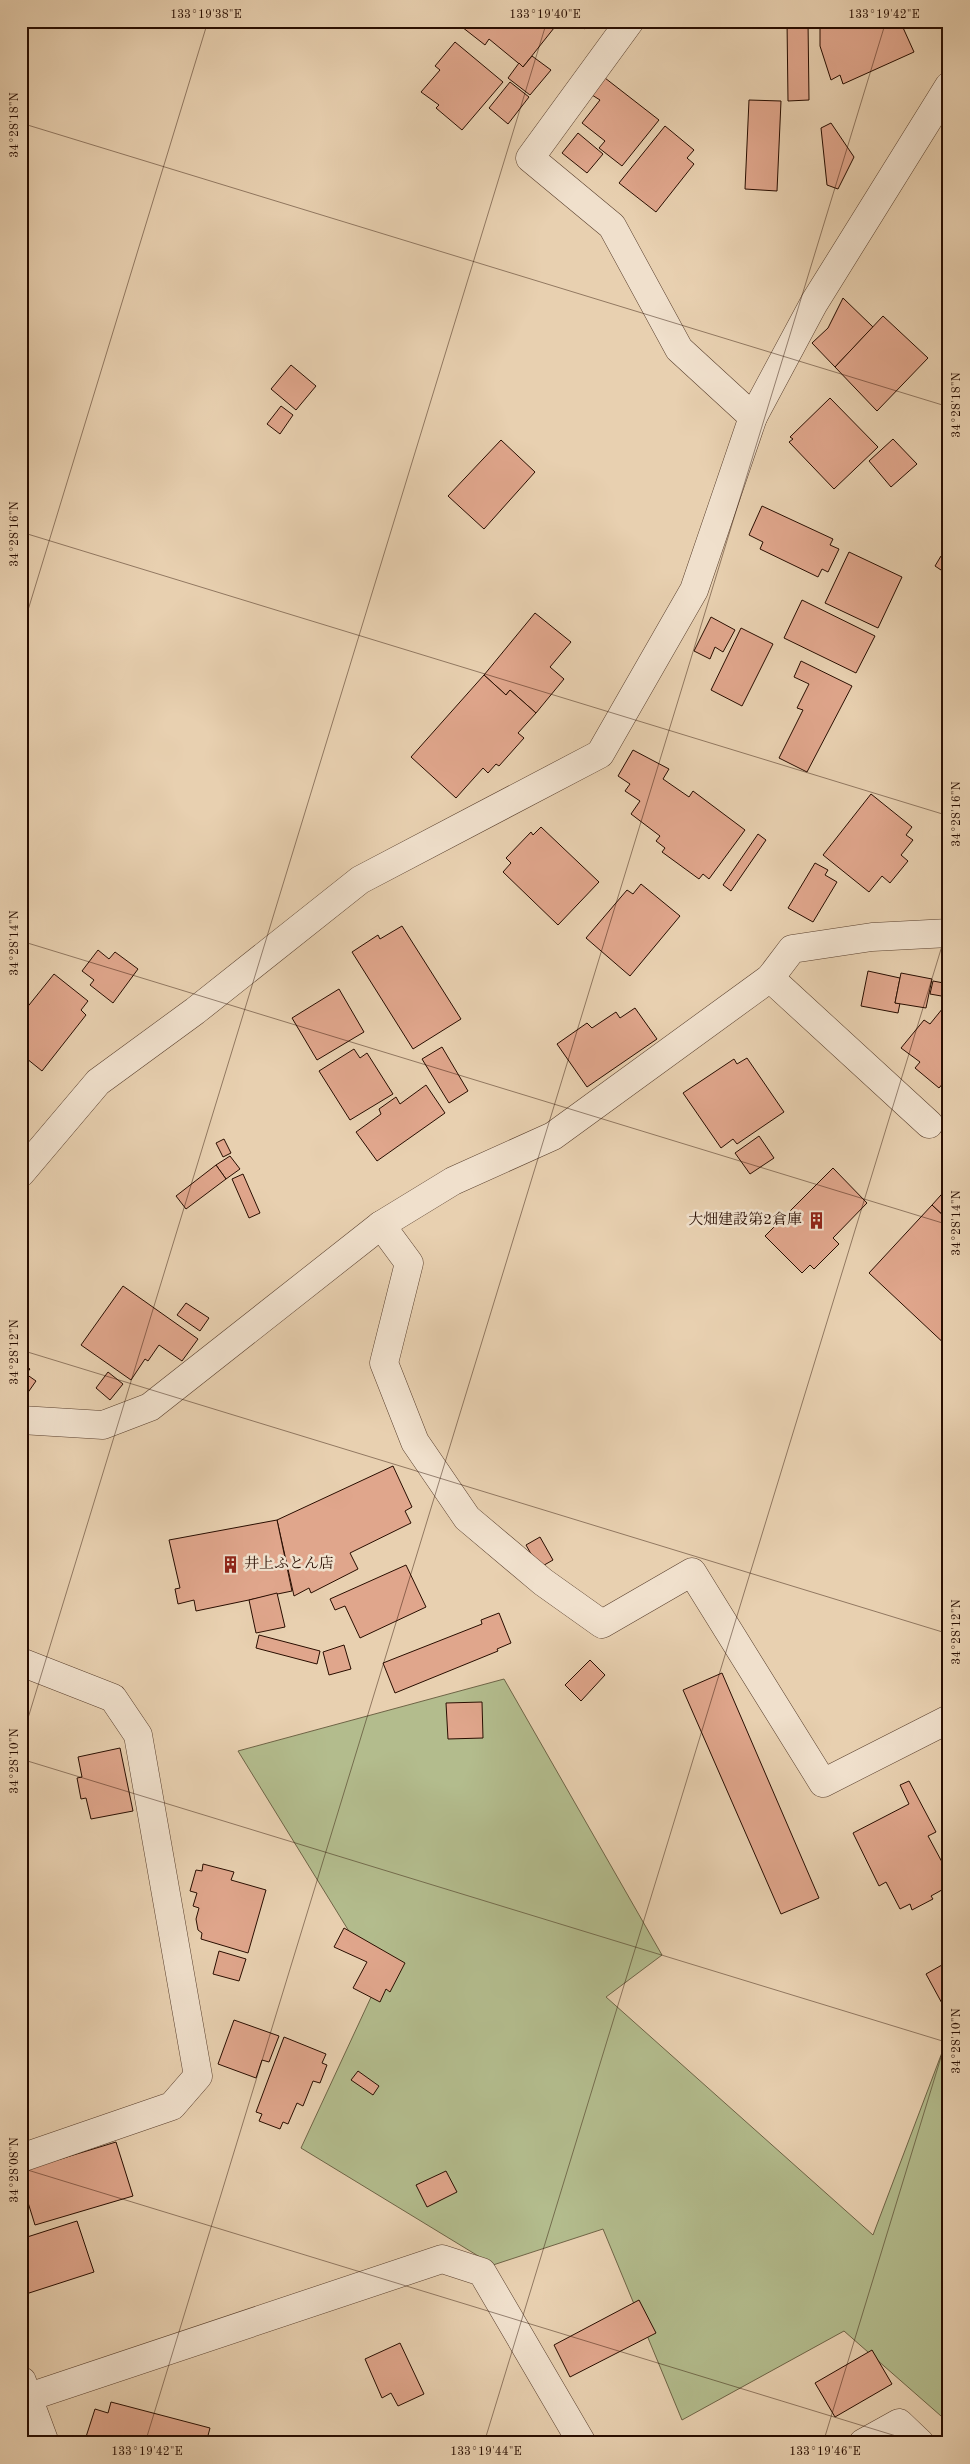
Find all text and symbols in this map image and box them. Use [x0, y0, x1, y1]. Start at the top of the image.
text: 133°19'38"E [170, 9, 242, 21]
text: 133°19'40"E [509, 9, 581, 21]
text: 133°19'42"E [848, 9, 920, 21]
text: 34°28'18"N [9, 92, 21, 158]
text: 34°28'18"N [951, 372, 963, 438]
text: 34°28'16"N [9, 501, 21, 567]
text: 34°28'16"N [951, 781, 963, 847]
text: 34°28'14"N [9, 910, 21, 976]
text: 34°28'14"N [951, 1190, 963, 1256]
building icon: 大畑建設第2倉庫 [806, 1210, 826, 1230]
place label: 大畑建設第2倉庫 [688, 1211, 802, 1228]
text: 34°28'12"N [9, 1319, 21, 1385]
building icon: 井上ふとん店 [220, 1554, 240, 1574]
place label: 井上ふとん店 [244, 1555, 334, 1572]
text: 34°28'12"N [951, 1599, 963, 1665]
text: 34°28'10"N [9, 1728, 21, 1794]
text: 34°28'10"N [951, 2008, 963, 2074]
text: 34°28'08"N [9, 2137, 21, 2203]
text: 133°19'42"E [111, 2446, 183, 2458]
text: 133°19'44"E [450, 2446, 522, 2458]
text: 133°19'46"E [789, 2446, 861, 2458]

